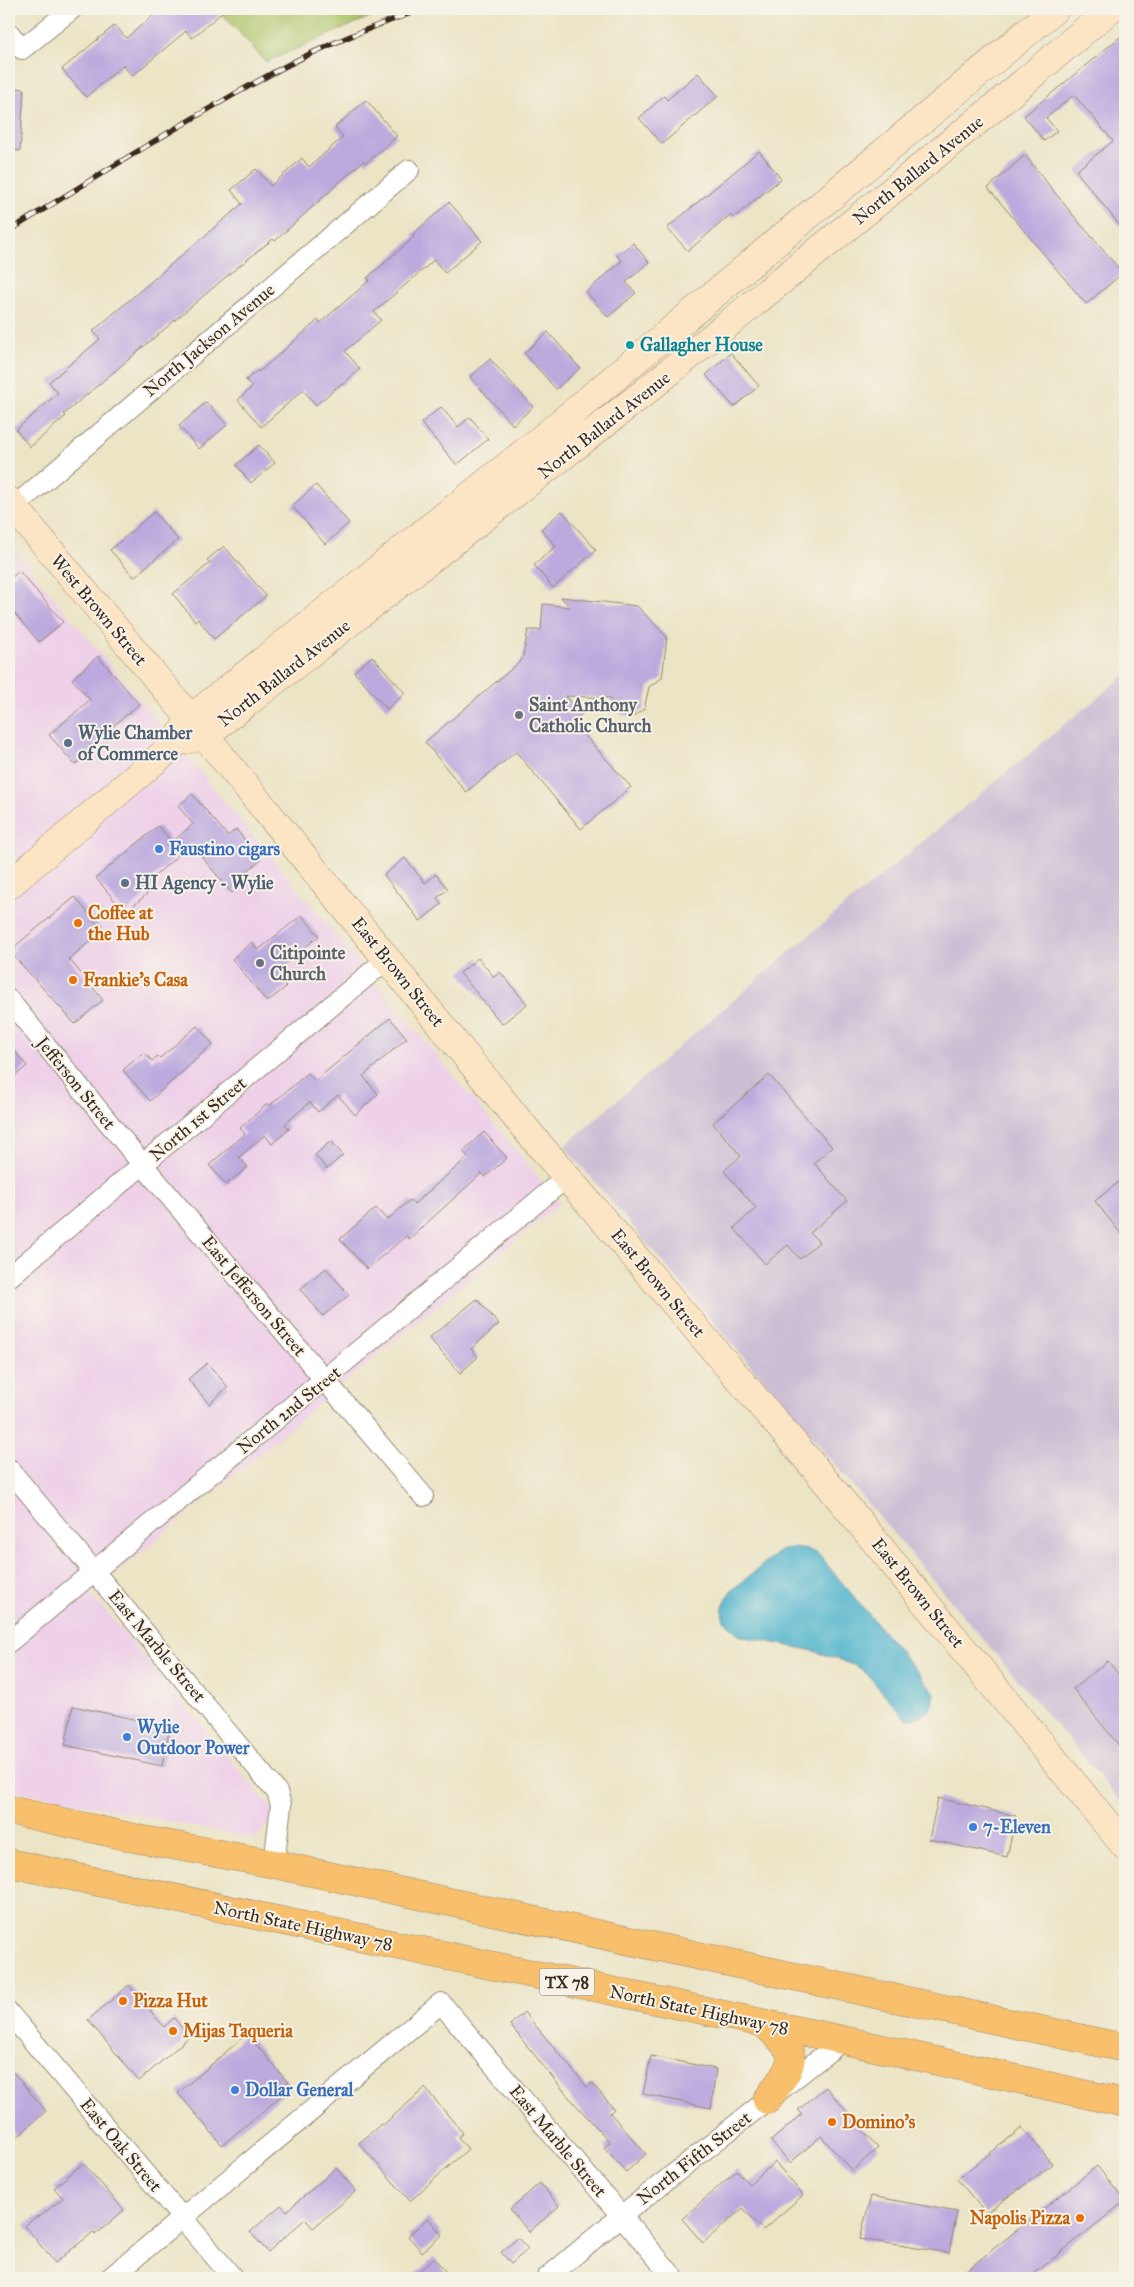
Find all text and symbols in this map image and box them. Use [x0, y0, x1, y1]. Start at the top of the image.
street label: North Ballard Avenue [848, 111, 988, 229]
street label: North Jackson Avenue [139, 279, 280, 402]
place label: Gallagher House [640, 334, 763, 357]
marker: Gallagher House [624, 339, 636, 351]
street label: North Ballard Avenue [534, 367, 674, 483]
street label: West Brown Street [46, 550, 152, 671]
street label: North Ballard Avenue [214, 615, 354, 731]
place label: Saint Anthony Catholic Church [529, 694, 653, 737]
marker: Saint Anthony Catholic Church [513, 709, 525, 721]
place label: Wylie Chamber of Commerce [78, 722, 193, 765]
marker: Wylie Chamber of Commerce [62, 737, 74, 749]
place label: Faustino cigars [169, 838, 281, 861]
marker: Faustino cigars [153, 843, 165, 855]
place label: HI Agency - Wylie [135, 872, 274, 895]
marker: HI Agency - Wylie [119, 877, 131, 889]
place label: Coffee at the Hub [87, 902, 154, 945]
street label: East Brown Street [347, 913, 449, 1032]
marker: Coffee at the Hub [72, 917, 84, 929]
place label: Citipointe Church [270, 942, 346, 985]
marker: Citipointe Church [254, 957, 266, 969]
place label: Frankie's Casa [83, 969, 188, 991]
marker: Frankie's Casa [67, 974, 79, 986]
street label: Jefferson Street [30, 1030, 121, 1135]
street label: North 1st Street [145, 1072, 251, 1166]
street label: East Brown Street [606, 1224, 710, 1342]
street label: East Jefferson Street [196, 1231, 311, 1362]
street label: North 2nd Street [233, 1361, 346, 1459]
street label: East Brown Street [867, 1534, 969, 1653]
street label: East Marble Street [104, 1585, 211, 1707]
place label: Wylie Outdoor Power [137, 1716, 251, 1759]
marker: Wylie Outdoor Power [121, 1731, 133, 1743]
place label: 7-Eleven [983, 1816, 1051, 1838]
marker: 7-Eleven [967, 1821, 979, 1833]
street label: North State Highway 78 [211, 1896, 395, 1957]
road number: TX 78 [540, 1968, 594, 1995]
street label: North State Highway 78 [607, 1980, 791, 2041]
place label: Pizza Hut [133, 1990, 208, 2012]
marker: Pizza Hut [117, 1995, 129, 2007]
place label: Mijas Taqueria [183, 2020, 293, 2043]
marker: Mijas Taqueria [167, 2025, 179, 2037]
place label: Dollar General [245, 2079, 355, 2101]
street label: East Marble Street [505, 2080, 612, 2202]
marker: Dollar General [229, 2084, 241, 2096]
street label: East Oak Street [75, 2094, 167, 2197]
street label: North Fifth Street [633, 2106, 756, 2209]
place label: Domino's [842, 2111, 916, 2133]
marker: Domino's [826, 2116, 838, 2128]
place label: Napolis Pizza [970, 2207, 1070, 2230]
marker: Napolis Pizza [1074, 2212, 1086, 2224]

